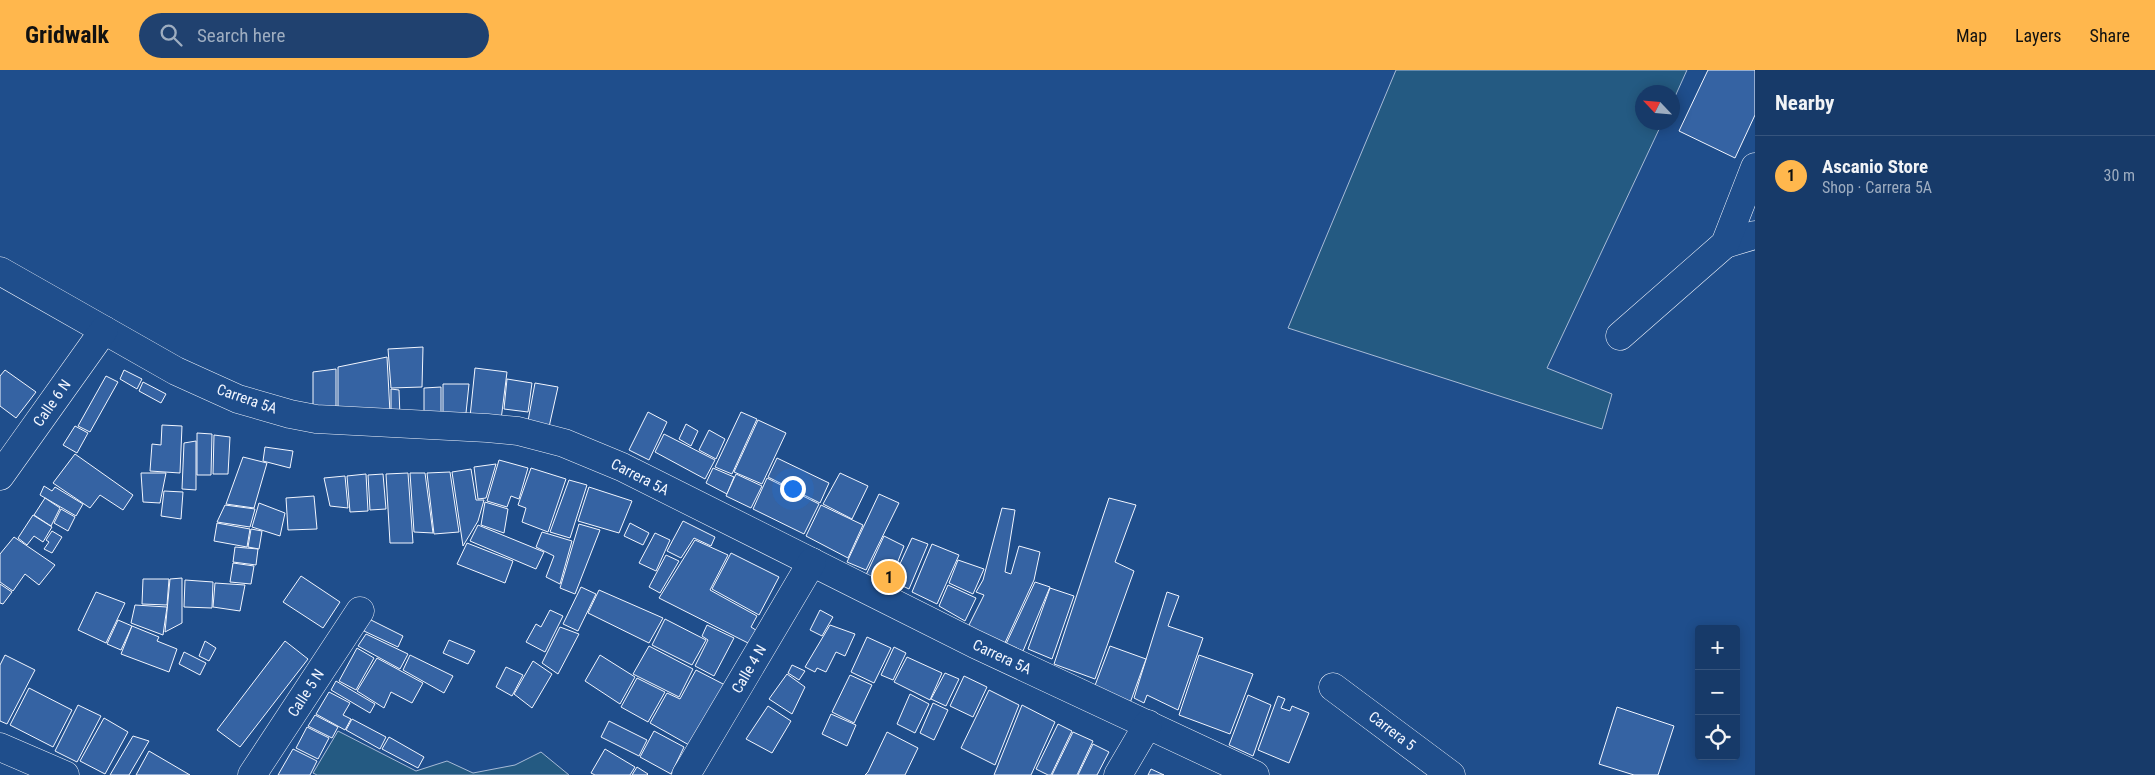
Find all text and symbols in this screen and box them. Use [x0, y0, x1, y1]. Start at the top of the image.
search box [139, 13, 489, 58]
text: Gridwalk [25, 21, 109, 49]
icon: search [157, 21, 185, 49]
text: Search here [197, 24, 285, 47]
text: Map [1956, 25, 1987, 46]
text: Layers [2015, 25, 2062, 46]
text: Share [2090, 25, 2130, 46]
north arrow [1635, 85, 1680, 130]
text: Nearby [1775, 91, 1834, 115]
text: Ascanio Store [1822, 155, 1928, 178]
text: 1 [1787, 166, 1795, 185]
text: 30 m [2103, 166, 2135, 185]
text: Shop · Carrera 5A [1822, 178, 1932, 197]
street label: Calle 6 N [29, 376, 75, 430]
street label: Carrera 5A [214, 380, 280, 418]
street label: Carrera 5A [608, 455, 672, 499]
your location [780, 476, 806, 502]
pin: 1 [873, 558, 905, 596]
map controls [1695, 625, 1740, 760]
button: + [1695, 625, 1740, 670]
street label: Carrera 5A [970, 636, 1035, 679]
street label: Calle 4 N [728, 641, 770, 697]
street label: Calle 5 N [284, 666, 328, 720]
button: − [1695, 670, 1740, 715]
street label: Carrera 5 [1365, 708, 1419, 754]
button: locate [1695, 715, 1740, 760]

